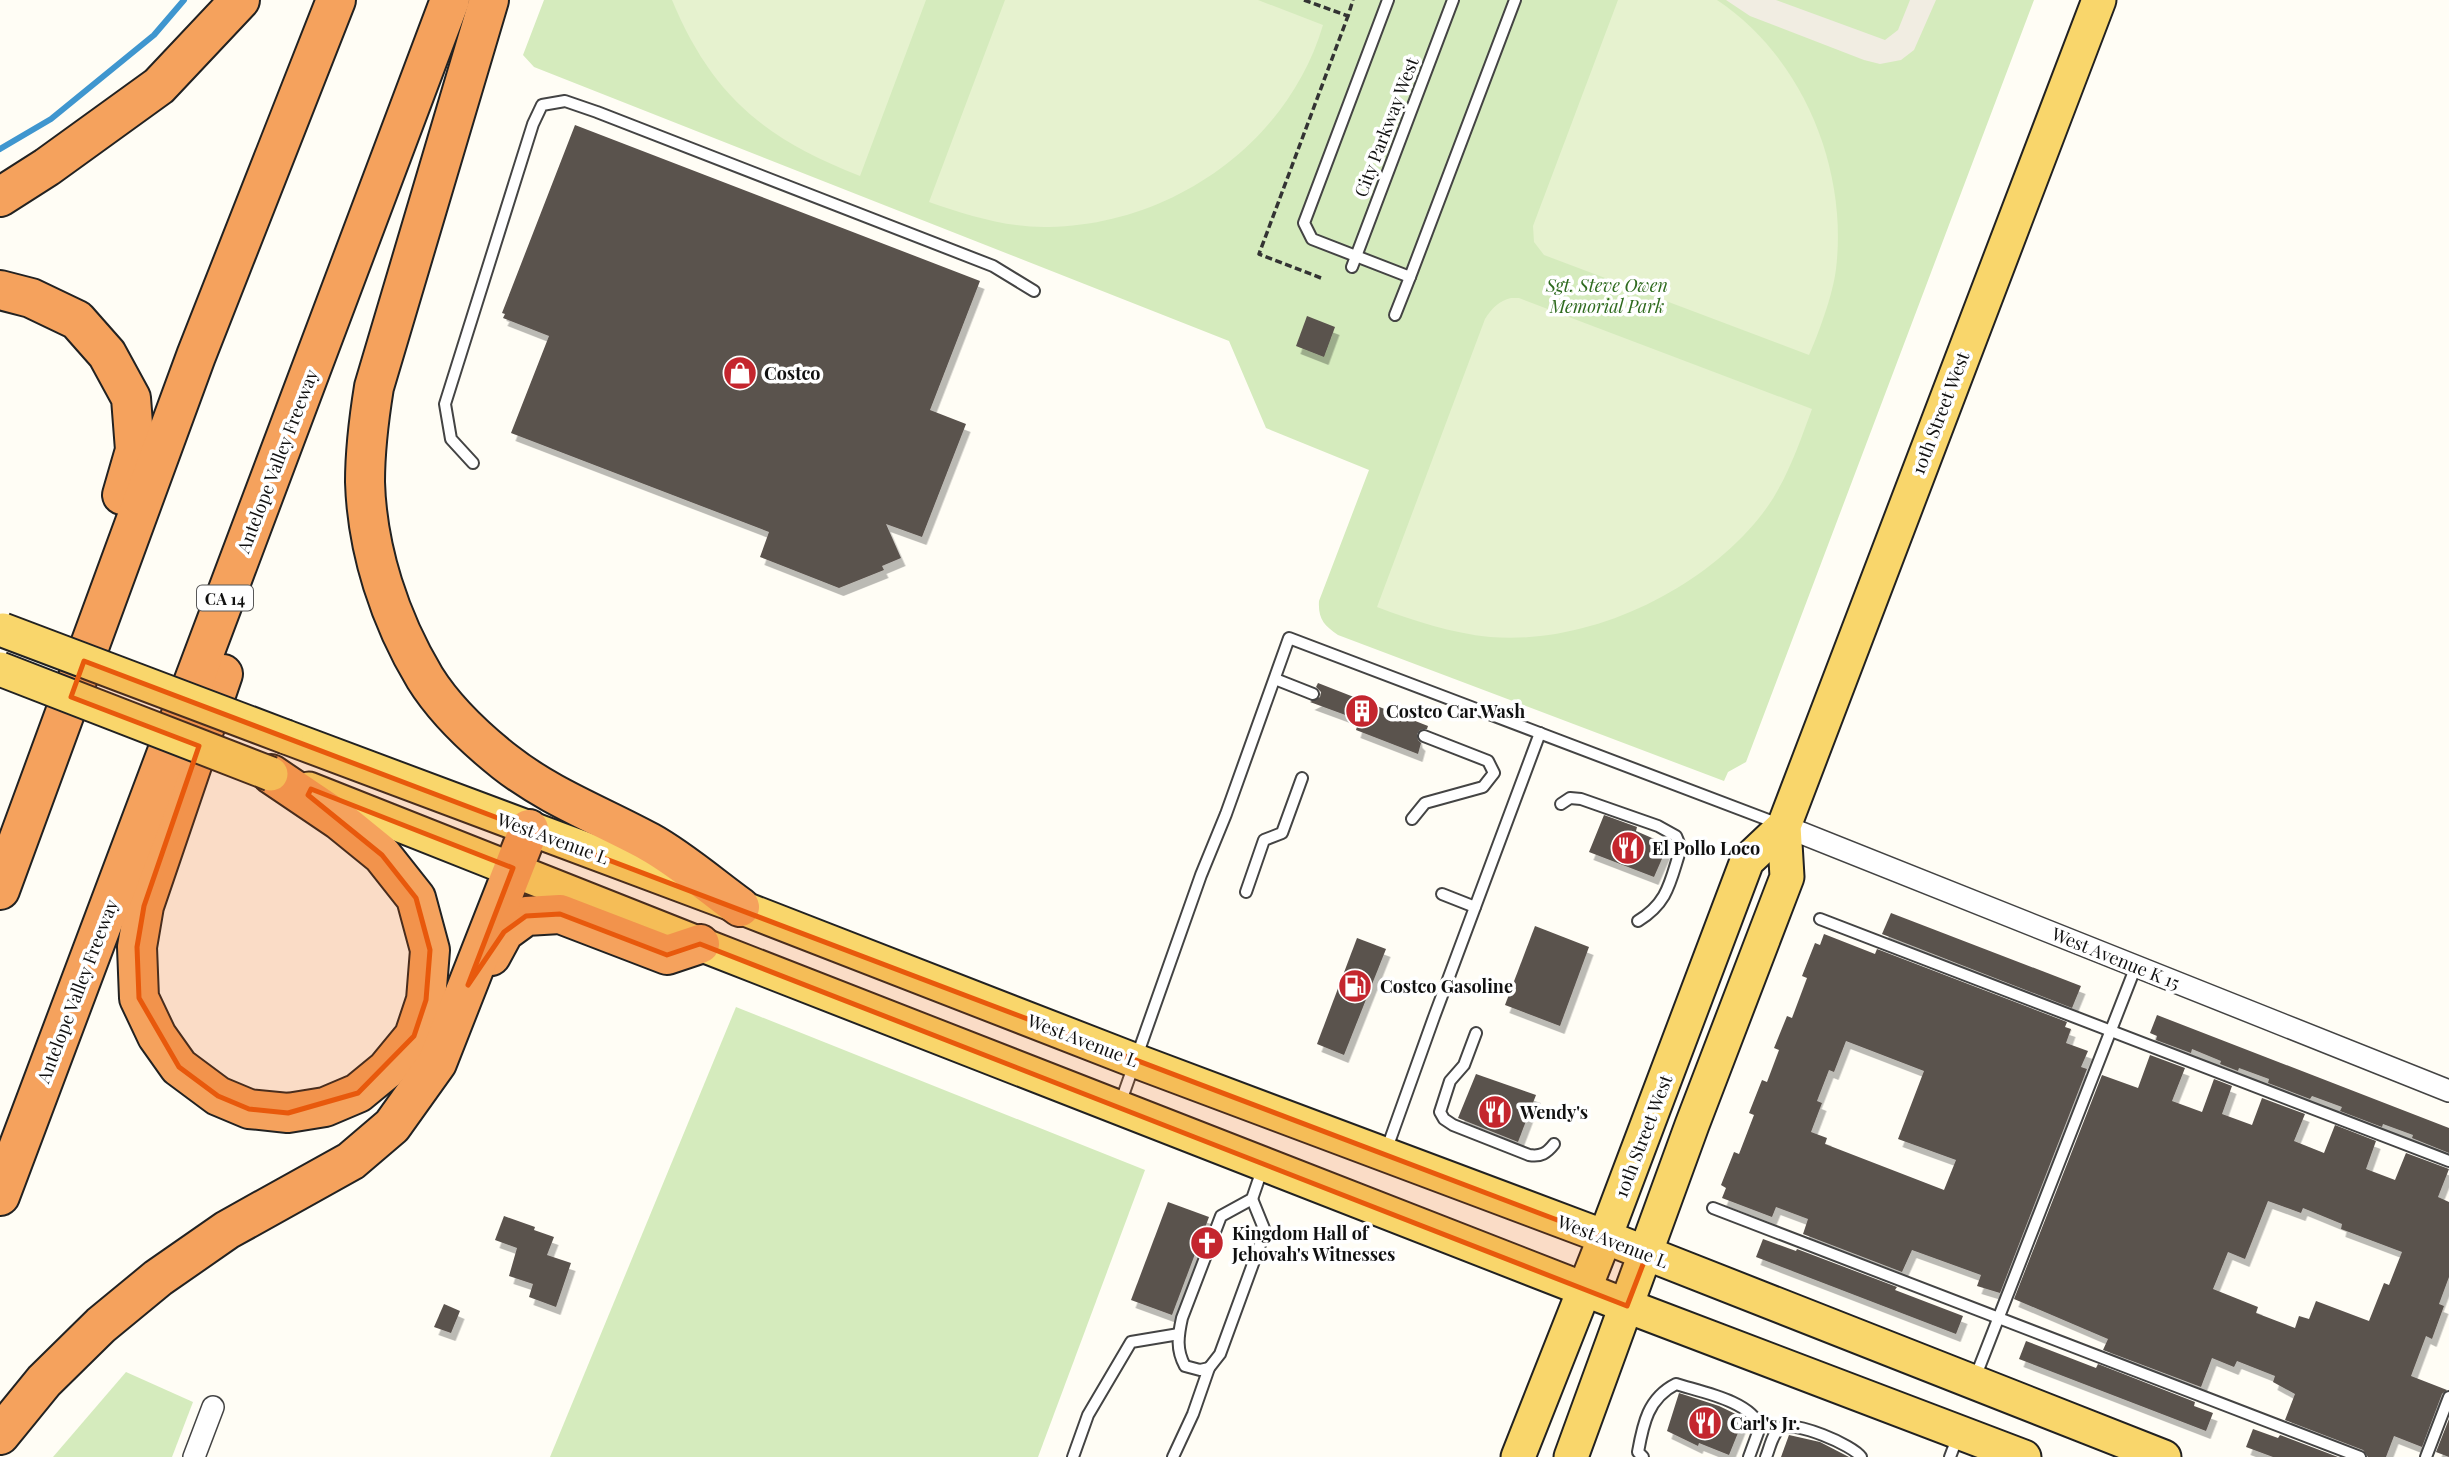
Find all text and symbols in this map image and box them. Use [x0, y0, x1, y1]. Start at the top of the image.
street label: City Parkway West [1348, 53, 1424, 200]
park label: Sgt. Steve Owen Memorial Park [1545, 273, 1668, 318]
street label: 10th Street West [1906, 348, 1975, 478]
shop icon: Costco [721, 354, 759, 392]
place label: Costco [764, 361, 821, 385]
street label: Antelope Valley Freeway [231, 366, 323, 557]
road number: CA 14 [197, 586, 253, 610]
building icon: Costco Car Wash [1343, 692, 1381, 730]
place label: Costco Car Wash [1386, 699, 1525, 723]
street label: West Avenue L [493, 806, 612, 869]
restaurant icon: El Pollo Loco [1609, 829, 1647, 867]
place label: El Pollo Loco [1652, 836, 1760, 860]
street label: Antelope Valley Freeway [31, 896, 123, 1087]
street label: West Avenue K 15 [2047, 921, 2184, 995]
fuel station icon: Costco Gasoline [1336, 967, 1374, 1005]
place label: Costco Gasoline [1380, 974, 1513, 998]
street label: West Avenue L [1023, 1008, 1142, 1072]
street label: 10th Street West [1609, 1071, 1678, 1201]
restaurant icon: Wendy's [1476, 1093, 1514, 1131]
place label: Wendy's [1519, 1100, 1588, 1124]
street label: West Avenue L [1553, 1209, 1672, 1273]
place label: Kingdom Hall of Jehovah's Witnesses [1231, 1221, 1395, 1266]
church icon: Kingdom Hall of Jehovah's Witnesses [1188, 1224, 1226, 1262]
restaurant icon: Carl's Jr. [1686, 1404, 1724, 1442]
place label: Carl's Jr. [1730, 1411, 1800, 1435]

